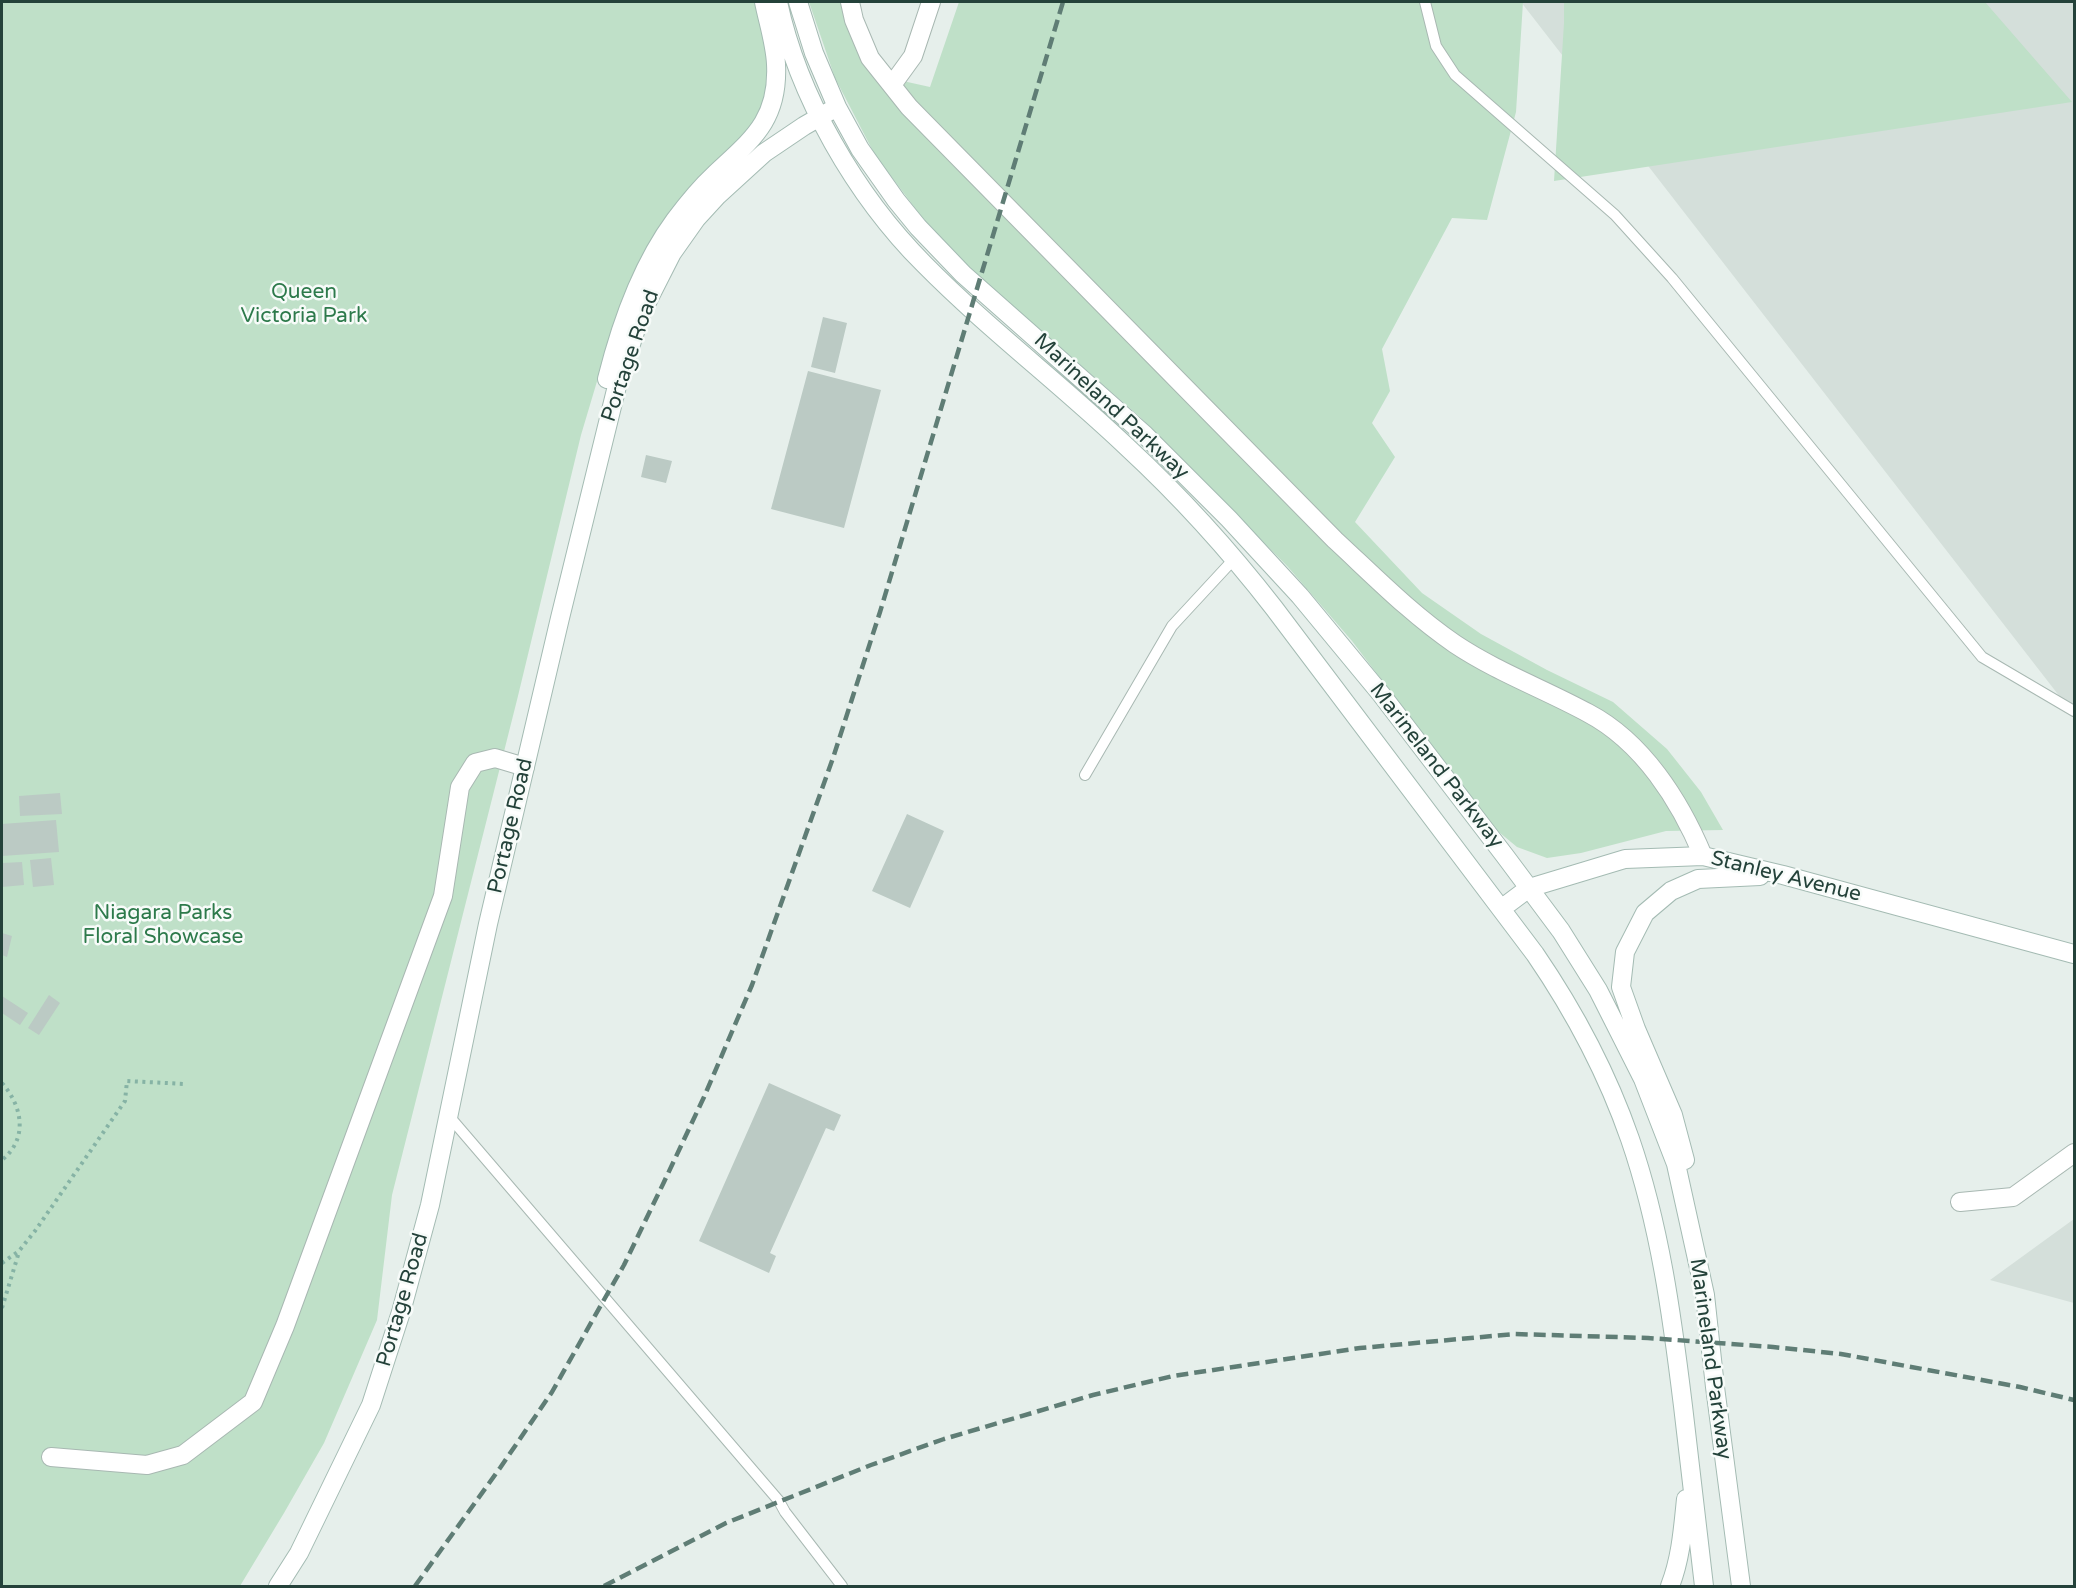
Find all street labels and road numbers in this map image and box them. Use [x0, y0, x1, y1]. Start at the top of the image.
street label: Portage Road [597, 287, 665, 425]
street label: Marineland Parkway [1028, 329, 1194, 485]
street label: Marineland Parkway [1364, 678, 1508, 854]
street label: Portage Road [483, 756, 539, 896]
street label: Stanley Avenue [1708, 846, 1864, 908]
street label: Portage Road [372, 1230, 434, 1370]
street label: Marineland Parkway [1683, 1257, 1737, 1461]

